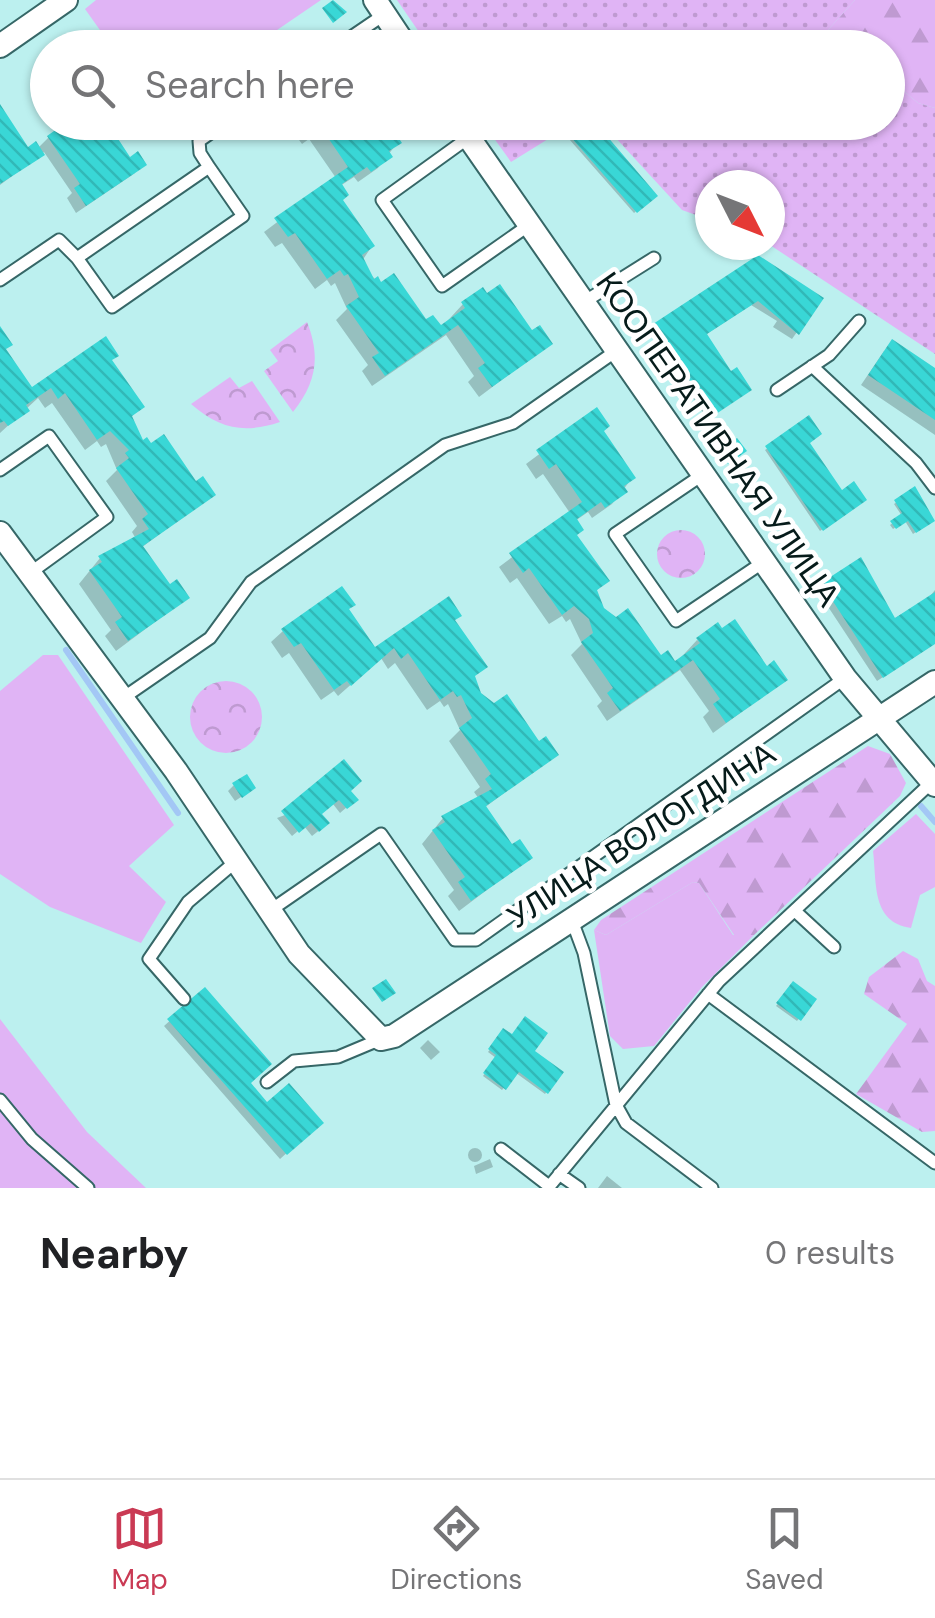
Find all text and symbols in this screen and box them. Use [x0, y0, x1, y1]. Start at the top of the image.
search box [30, 30, 905, 140]
icon: search [65, 58, 120, 113]
text: Search here [145, 60, 355, 110]
north arrow [695, 170, 785, 260]
street label: КООПЕРАТИВНАЯ УЛИЦА [586, 264, 850, 615]
street label: УЛИЦА ВОЛОГДИНА [499, 732, 784, 938]
text: Nearby [40, 1226, 189, 1281]
text: 0 results [765, 1232, 895, 1274]
tab: Map [111, 1501, 168, 1598]
tab: Directions [391, 1501, 522, 1598]
tab: Saved [745, 1501, 824, 1598]

